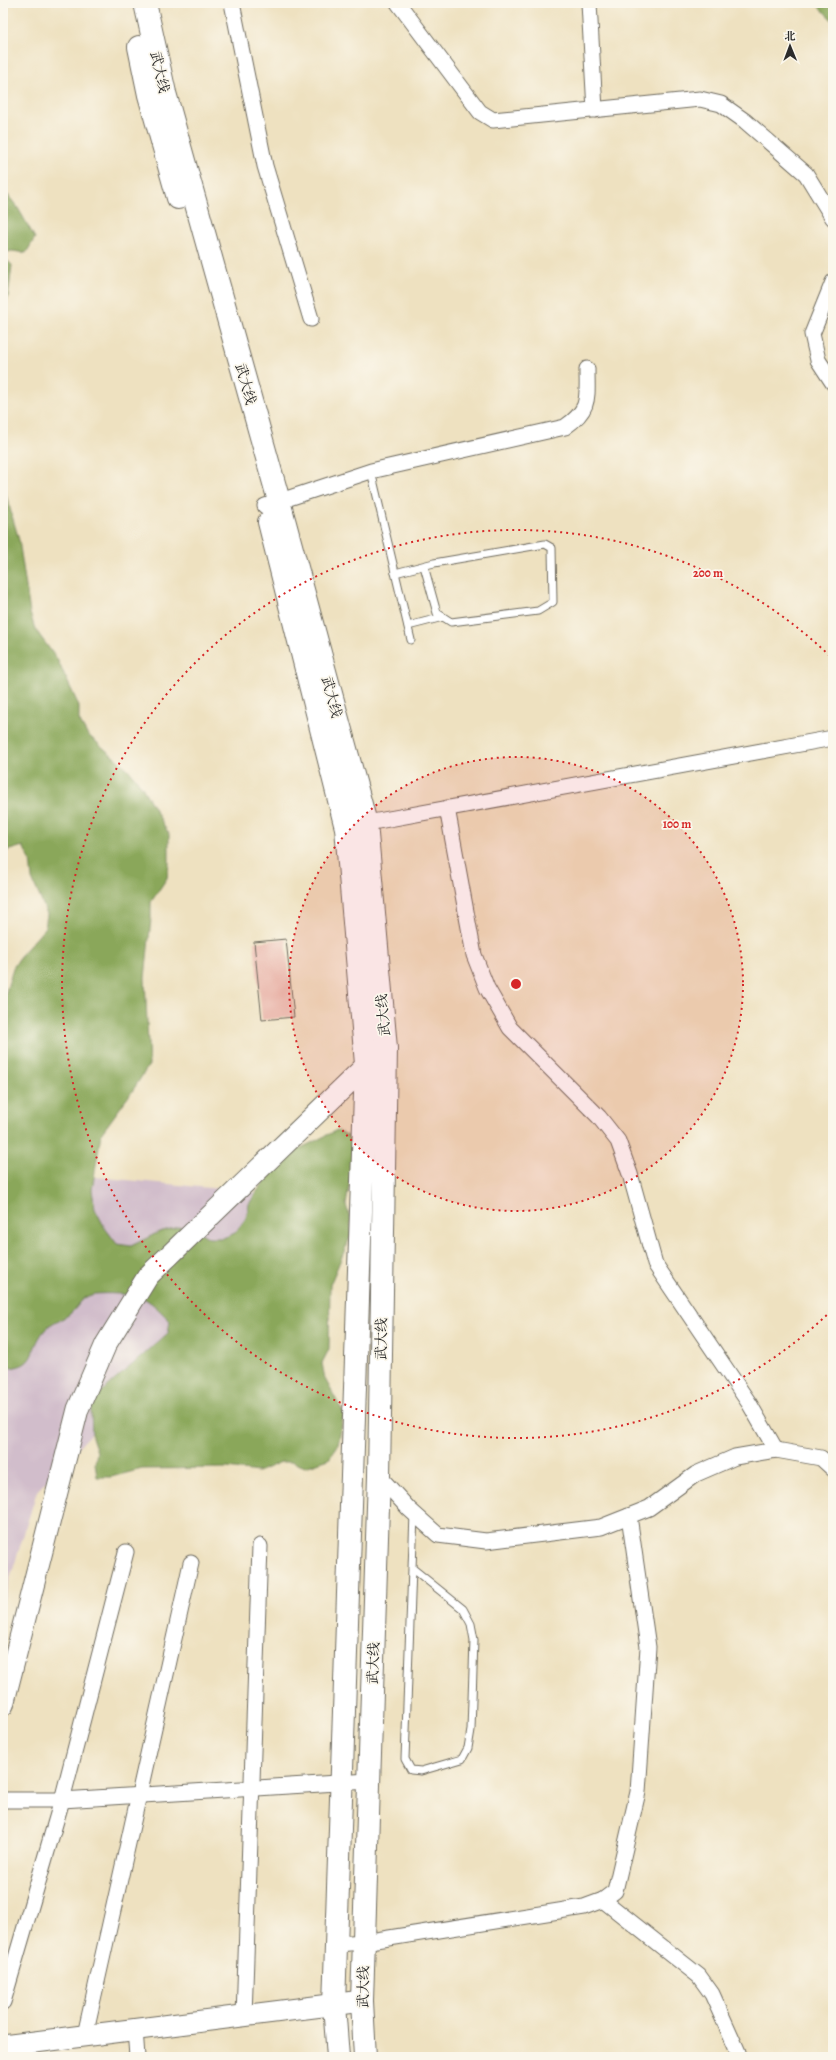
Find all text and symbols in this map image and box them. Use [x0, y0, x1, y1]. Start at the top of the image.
north arrow [770, 26, 810, 66]
text: 北 [784, 29, 795, 44]
street label: 武大线 [146, 50, 173, 95]
street label: 武大线 [231, 361, 260, 407]
text: 200 m [693, 565, 723, 581]
street label: 武大线 [317, 674, 346, 720]
text: 100 m [663, 816, 691, 832]
centre of rings [509, 977, 523, 991]
street label: 武大线 [372, 993, 395, 1037]
street label: 武大线 [372, 1318, 391, 1360]
street label: 武大线 [363, 1642, 384, 1684]
street label: 武大线 [354, 1966, 373, 2008]

